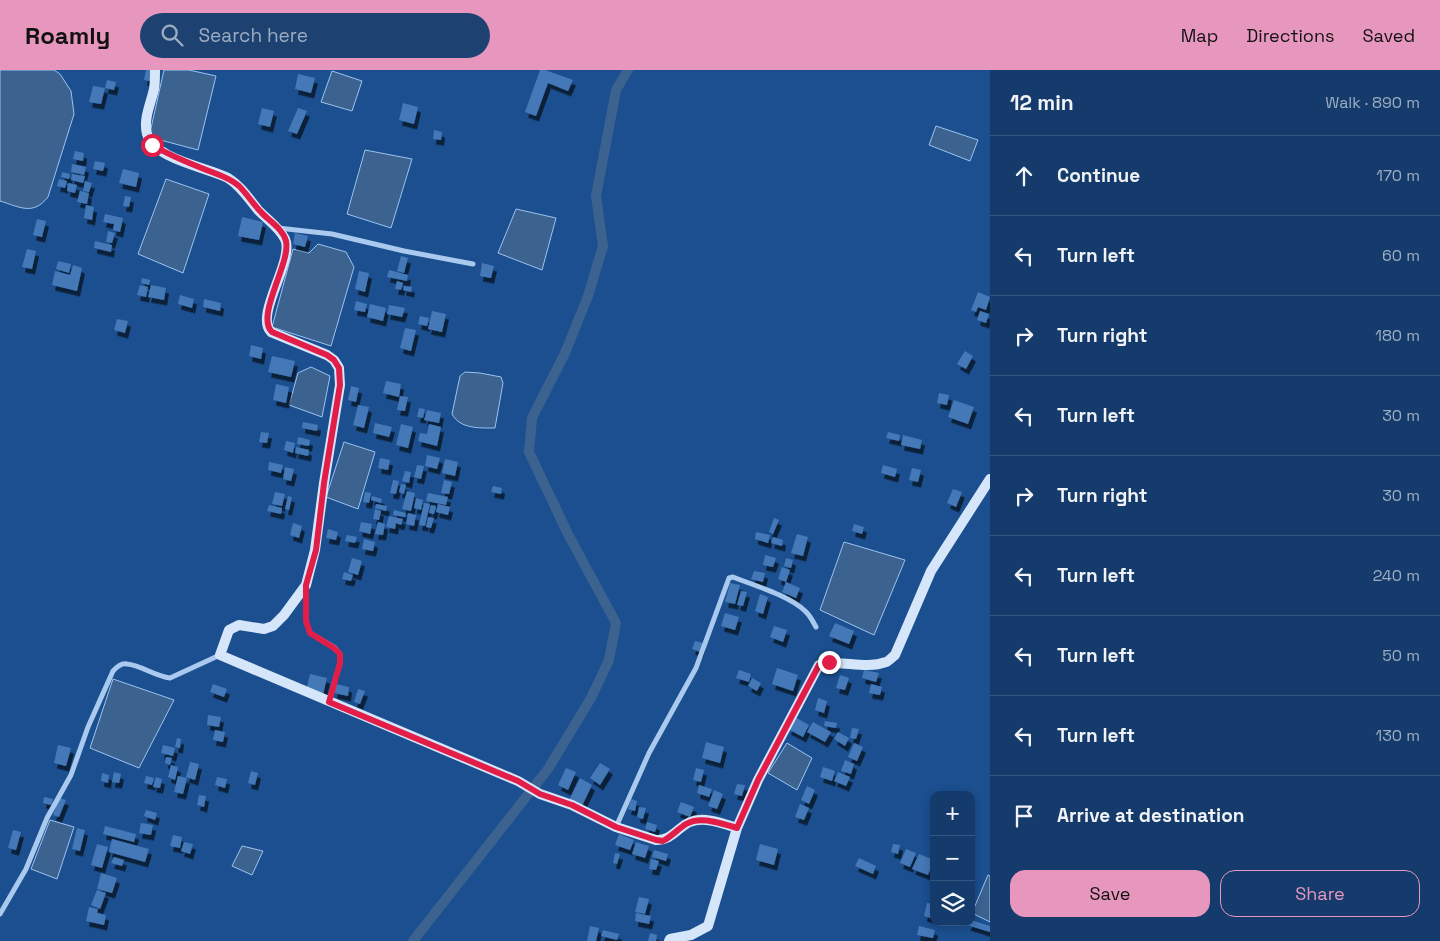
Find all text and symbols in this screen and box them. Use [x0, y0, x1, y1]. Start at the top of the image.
search box [140, 13, 490, 58]
text: Roamly [25, 20, 110, 51]
icon: search [158, 21, 186, 49]
text: Search here [198, 23, 308, 48]
text: Map [1181, 24, 1218, 47]
text: Directions [1246, 24, 1335, 47]
text: Saved [1363, 24, 1415, 47]
text: 12 min [1010, 89, 1074, 116]
text: Walk · 890 m [1325, 92, 1420, 113]
route start [141, 134, 164, 157]
icon: ahead [1010, 162, 1038, 190]
text: Continue [1057, 163, 1140, 188]
text: 170 m [1376, 165, 1420, 186]
icon: left [1010, 242, 1038, 270]
text: Turn left [1057, 243, 1135, 268]
text: 60 m [1382, 245, 1420, 266]
icon: right [1010, 322, 1038, 350]
text: Turn right [1057, 323, 1147, 348]
text: 180 m [1375, 325, 1420, 346]
icon: left [1010, 402, 1038, 430]
text: Turn left [1057, 403, 1135, 428]
text: 30 m [1382, 405, 1420, 426]
icon: right [1010, 482, 1038, 510]
text: Turn right [1057, 483, 1147, 508]
text: 30 m [1382, 485, 1420, 506]
icon: left [1010, 562, 1038, 590]
text: Turn left [1057, 563, 1135, 588]
text: 240 m [1373, 565, 1420, 586]
icon: left [1010, 642, 1038, 670]
text: Turn left [1057, 643, 1135, 668]
text: 50 m [1382, 645, 1420, 666]
route end [818, 651, 841, 674]
icon: left [1010, 722, 1038, 750]
text: Turn left [1057, 723, 1135, 748]
text: 130 m [1376, 725, 1420, 746]
map controls [930, 791, 975, 926]
button: + [930, 791, 975, 836]
icon: arrive [1010, 802, 1038, 830]
text: Arrive at destination [1057, 803, 1245, 828]
button: − [930, 836, 975, 881]
button: Save [1010, 870, 1210, 917]
button: Share [1220, 870, 1420, 917]
button: layers [930, 881, 975, 926]

